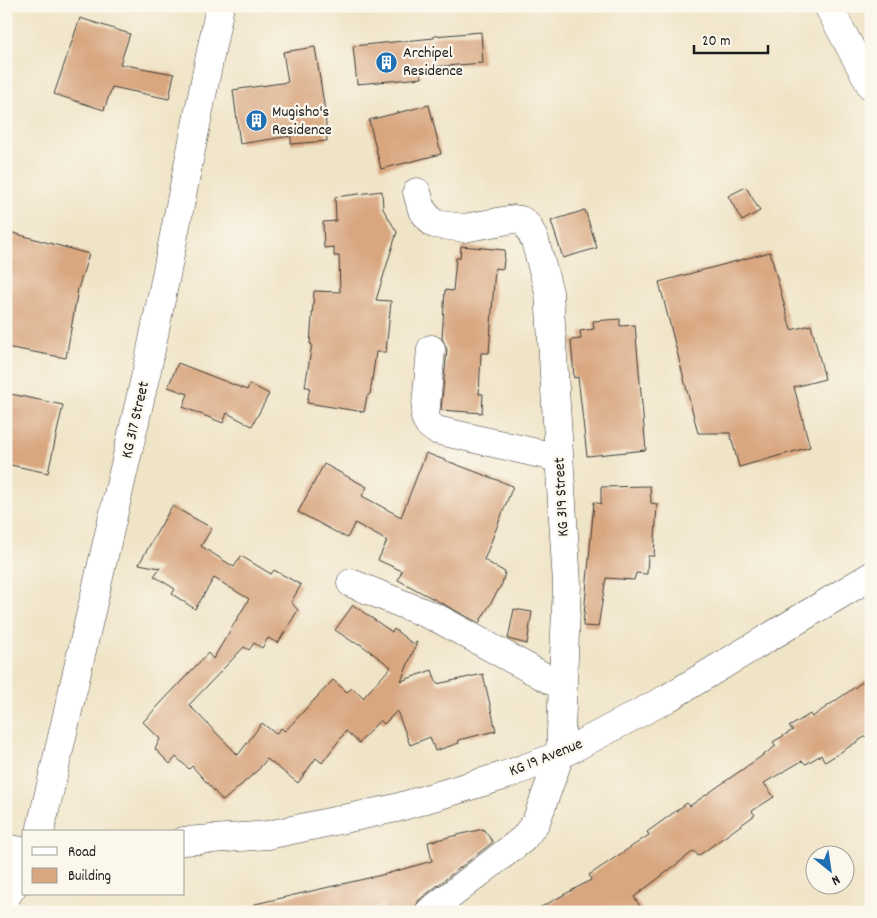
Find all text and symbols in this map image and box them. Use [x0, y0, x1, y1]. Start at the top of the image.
scale bar [694, 22, 768, 54]
text: 20 m [702, 31, 730, 53]
place label: Archipel Residence [403, 42, 463, 83]
building icon: Archipel Residence [375, 50, 399, 74]
place label: Mugisho's Residence [272, 101, 332, 142]
building icon: Mugisho's Residence [244, 109, 268, 133]
street label: KG 317 Street [116, 379, 156, 461]
street label: KG 319 Street [548, 457, 576, 537]
street label: KG 19 Avenue [506, 733, 586, 783]
legend [22, 830, 185, 896]
text: Road [68, 842, 96, 864]
north arrow [804, 846, 854, 896]
text: Building [68, 866, 111, 888]
text: N [827, 869, 843, 890]

